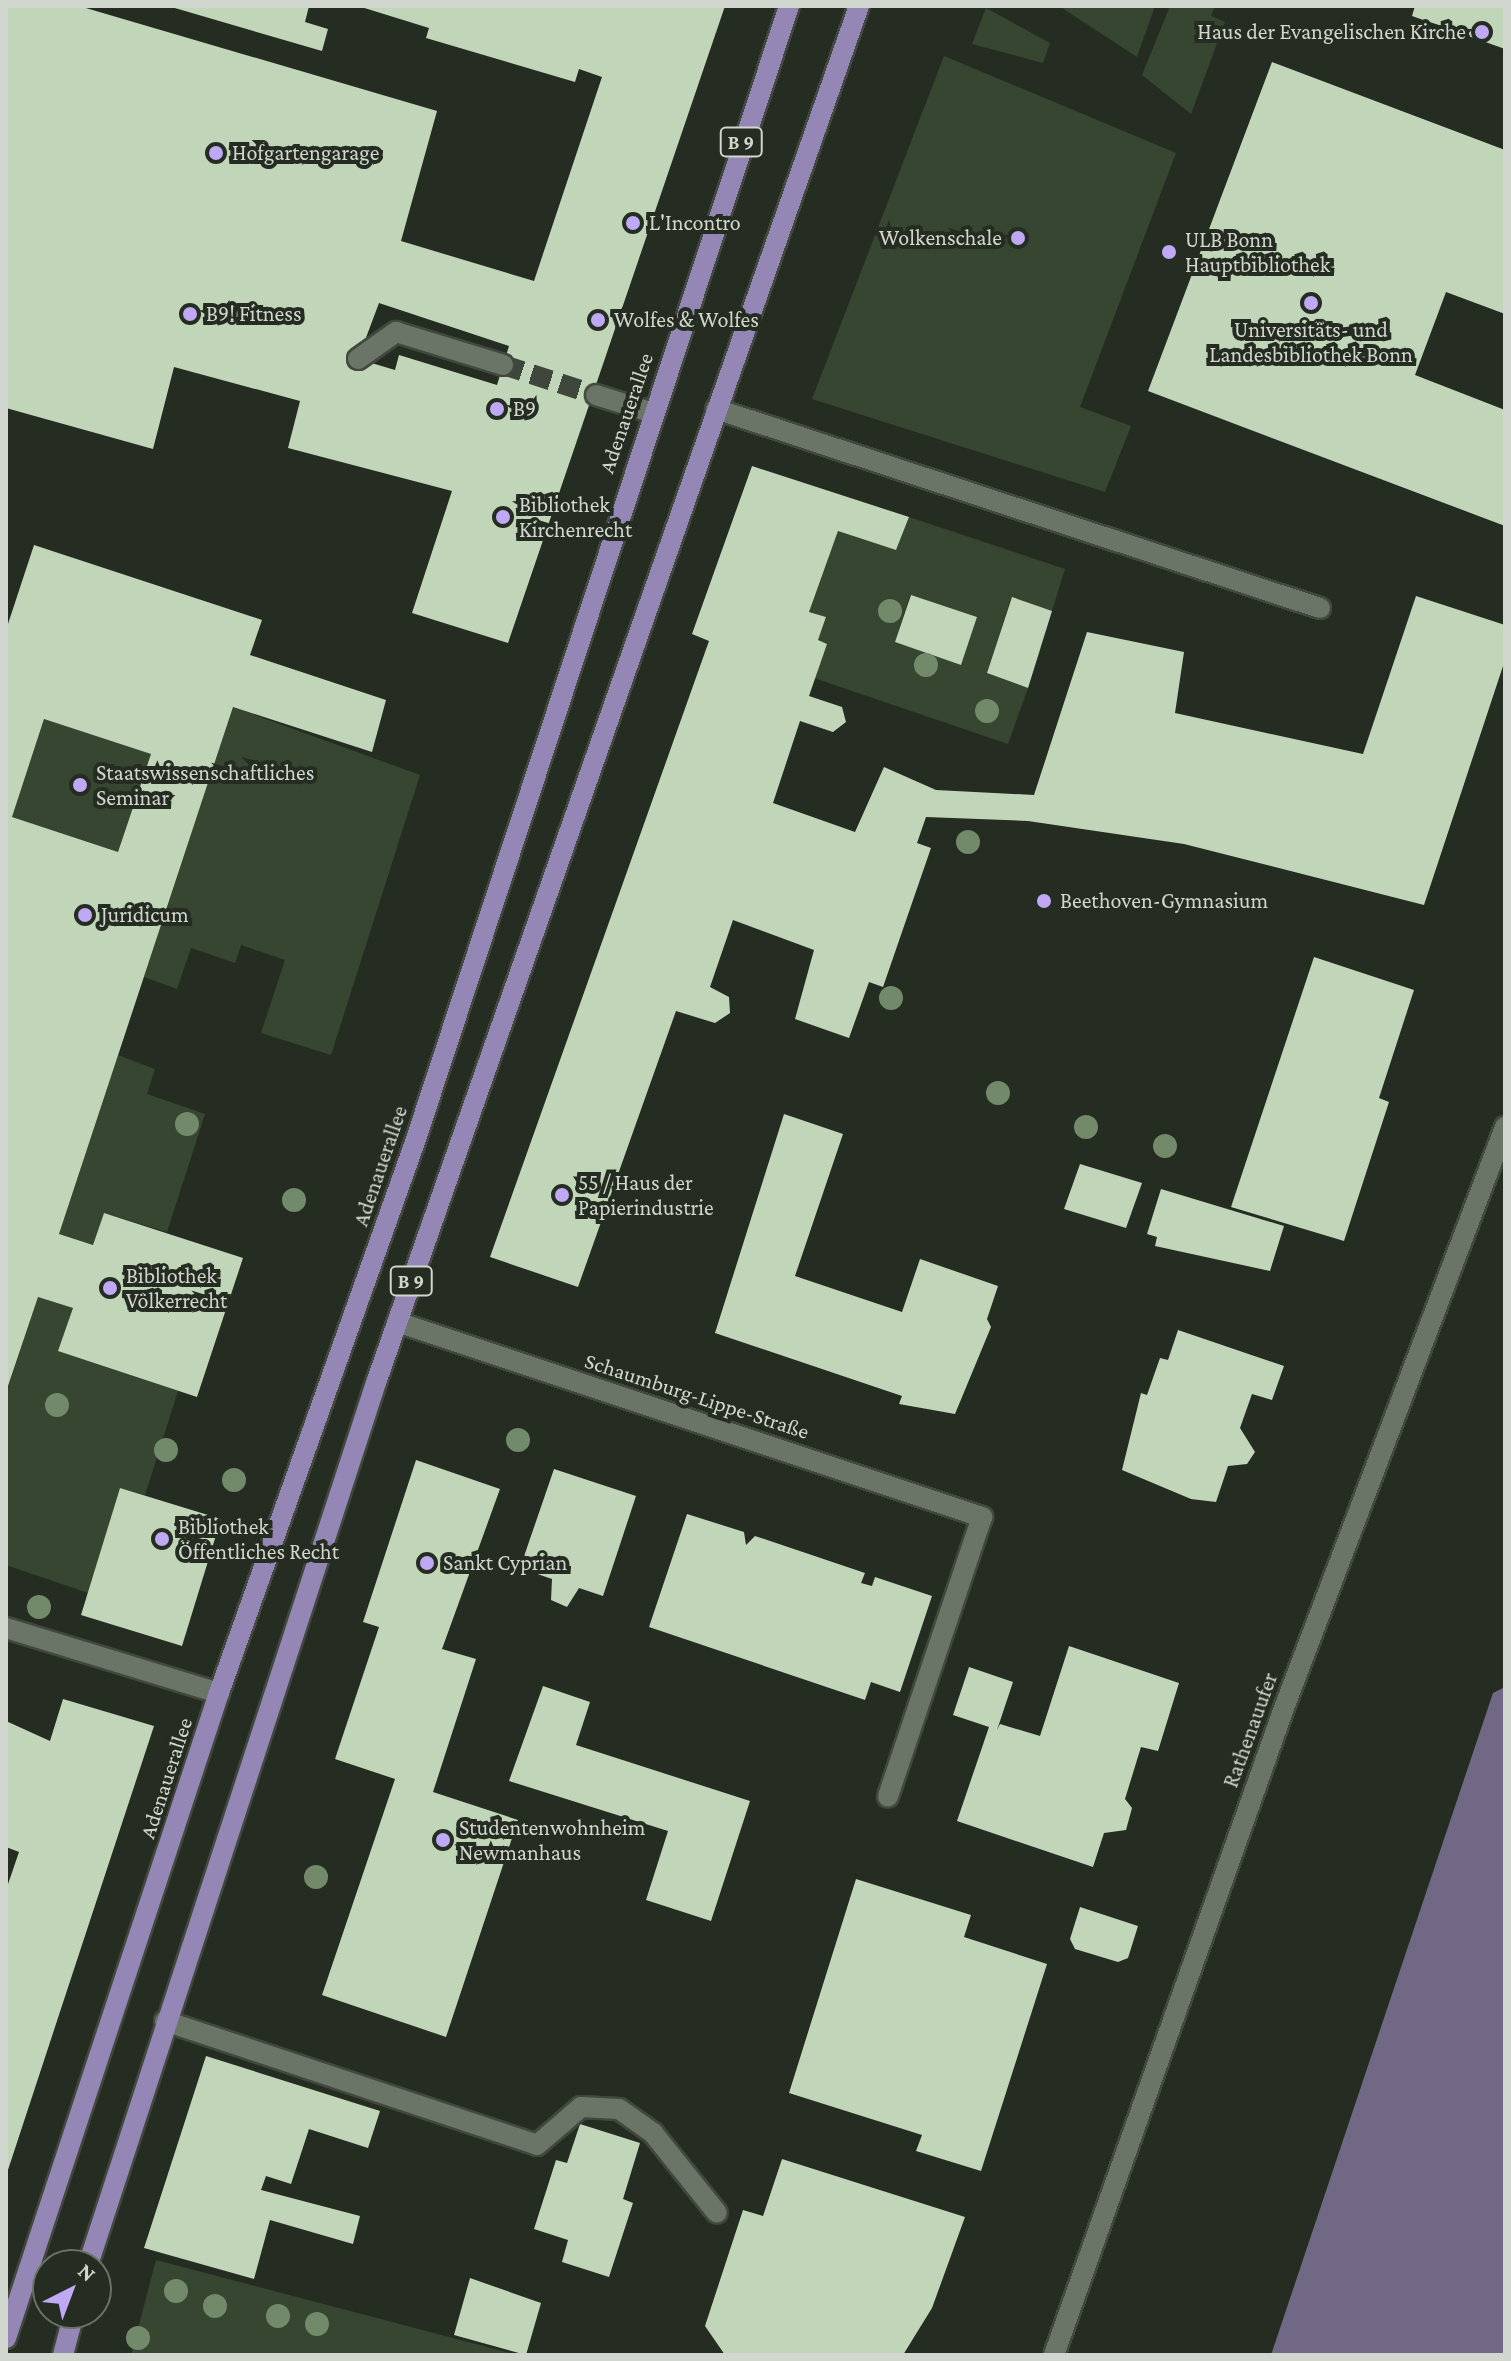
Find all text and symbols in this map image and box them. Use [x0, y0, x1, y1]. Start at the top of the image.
place label: Haus der Evangelischen Kirche [1197, 19, 1466, 45]
marker: Haus der Evangelischen Kirche [1473, 23, 1491, 41]
road number: B 9 [719, 126, 763, 158]
place label: Hofgartengarage [232, 140, 379, 166]
marker: Hofgartengarage [207, 144, 225, 162]
place label: L'Incontro [649, 210, 741, 236]
marker: L'Incontro [624, 214, 642, 232]
place label: Wolkenschale [879, 225, 1002, 251]
place label: ULB Bonn Hauptbibliothek [1185, 226, 1330, 278]
marker: Wolkenschale [1009, 229, 1027, 247]
marker: ULB Bonn Hauptbibliothek [1160, 243, 1178, 261]
marker: Universitäts- und Landesbibliothek Bonn [1302, 294, 1320, 312]
place label: B9! Fitness [206, 301, 302, 327]
marker: B9! Fitness [181, 305, 199, 323]
place label: Wolfes & Wolfes [614, 307, 759, 333]
marker: Wolfes & Wolfes [589, 311, 607, 329]
place label: Universitäts- und Landesbibliothek Bonn [1209, 316, 1413, 368]
street label: Adenauerallee [593, 349, 659, 477]
place label: B9 [513, 396, 536, 422]
marker: B9 [488, 400, 506, 418]
place label: Bibliothek Kirchenrecht [519, 491, 632, 542]
marker: Bibliothek Kirchenrecht [494, 508, 512, 526]
place label: Staatswissenschaftliches Seminar [96, 759, 314, 810]
marker: Staatswissenschaftliches Seminar [71, 776, 89, 794]
place label: Beethoven-Gymnasium [1060, 888, 1268, 914]
marker: Beethoven-Gymnasium [1035, 892, 1053, 910]
place label: Juridicum [101, 902, 189, 928]
marker: Juridicum [76, 906, 94, 924]
street label: Adenauerallee [347, 1102, 413, 1230]
place label: 55 / Haus der Papierindustrie [578, 1169, 714, 1220]
marker: 55 / Haus der Papierindustrie [553, 1186, 571, 1204]
place label: Bibliothek Völkerrecht [126, 1262, 227, 1314]
road number: B 9 [389, 1265, 433, 1297]
marker: Bibliothek Völkerrecht [101, 1279, 119, 1297]
street label: Schaumburg-Lippe-Straße [581, 1347, 813, 1445]
place label: Bibliothek Öffentliches Recht [178, 1513, 339, 1564]
marker: Bibliothek Öffentliches Recht [153, 1530, 171, 1548]
place label: Sankt Cyprian [443, 1550, 567, 1576]
marker: Sankt Cyprian [418, 1554, 436, 1572]
street label: Rathenauufer [1217, 1669, 1283, 1791]
street label: Adenauerallee [134, 1714, 198, 1842]
place label: Studentenwohnheim Newmanhaus [459, 1814, 645, 1866]
marker: Studentenwohnheim Newmanhaus [434, 1831, 452, 1849]
north arrow [32, 2249, 112, 2329]
text: N [73, 2258, 101, 2287]

